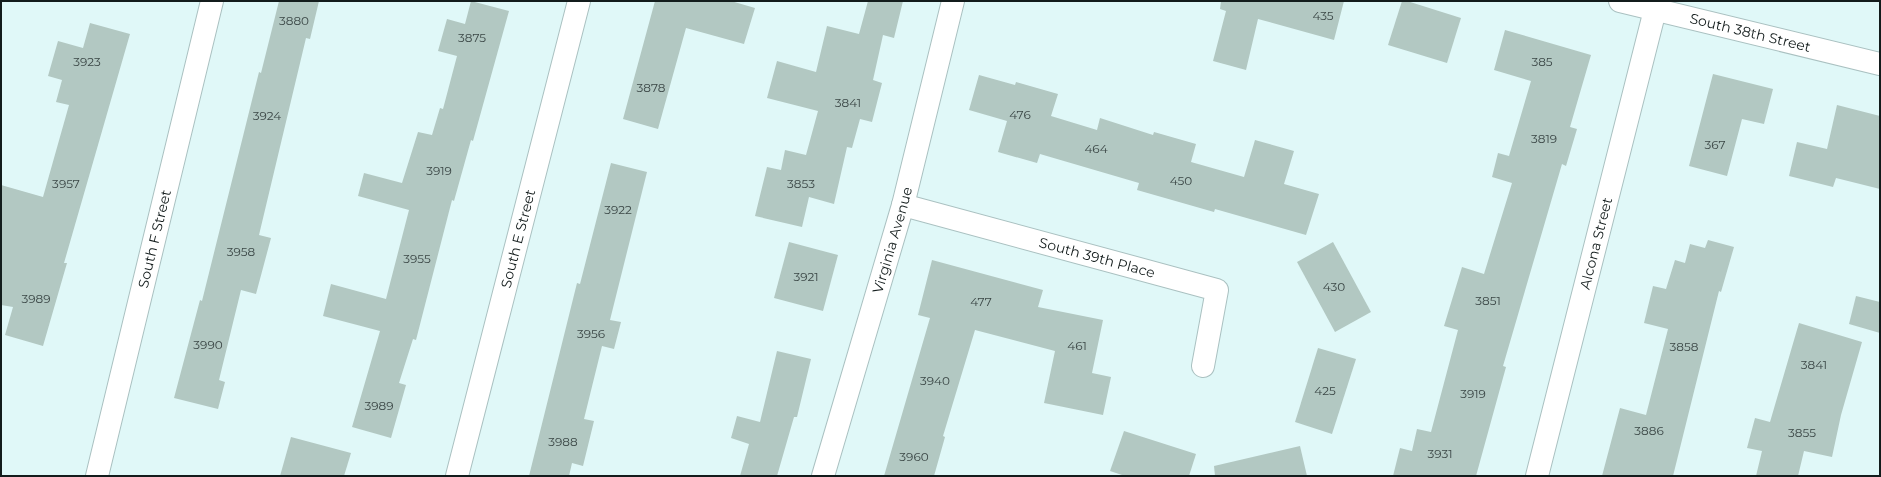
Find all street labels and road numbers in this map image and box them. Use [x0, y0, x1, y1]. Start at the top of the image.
street label: South 38th Street [1688, 9, 1813, 56]
street label: Virginia Avenue [868, 185, 916, 295]
street label: South E Street [497, 187, 539, 290]
street label: South F Street [134, 188, 175, 290]
street label: Alcona Street [1576, 195, 1616, 291]
street label: South 39th Place [1037, 233, 1157, 282]

